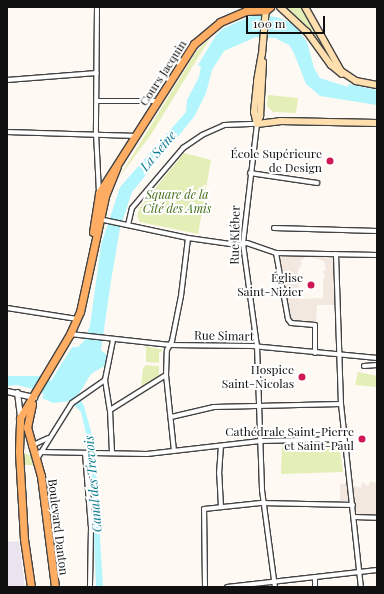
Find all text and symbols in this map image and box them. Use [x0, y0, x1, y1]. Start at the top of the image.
scale bar [248, 8, 327, 34]
text: 100 m [253, 15, 285, 31]
street label: Cours Jacquin [136, 37, 190, 109]
water label: La Seine [137, 128, 179, 174]
place label: École Supérieure de Design [230, 147, 322, 175]
marker: École Supérieure de Design [325, 156, 335, 166]
park label: Square de la Cité des Amis [143, 188, 211, 216]
street label: Rue Kléber [227, 205, 243, 265]
place label: Église Saint-Nizier [237, 271, 303, 299]
marker: Église Saint-Nizier [306, 280, 316, 290]
street label: Rue Simart [194, 328, 254, 344]
place label: Hospice Saint-Nicolas [222, 363, 294, 391]
marker: Hospice Saint-Nicolas [297, 372, 307, 382]
place label: Cathédrale Saint-Pierre et Saint-Paul [225, 425, 354, 453]
marker: Cathédrale Saint-Pierre et Saint-Paul [357, 434, 367, 444]
water label: Canal des Trevois [81, 435, 105, 533]
street label: Boulevard Danton [45, 478, 71, 576]

